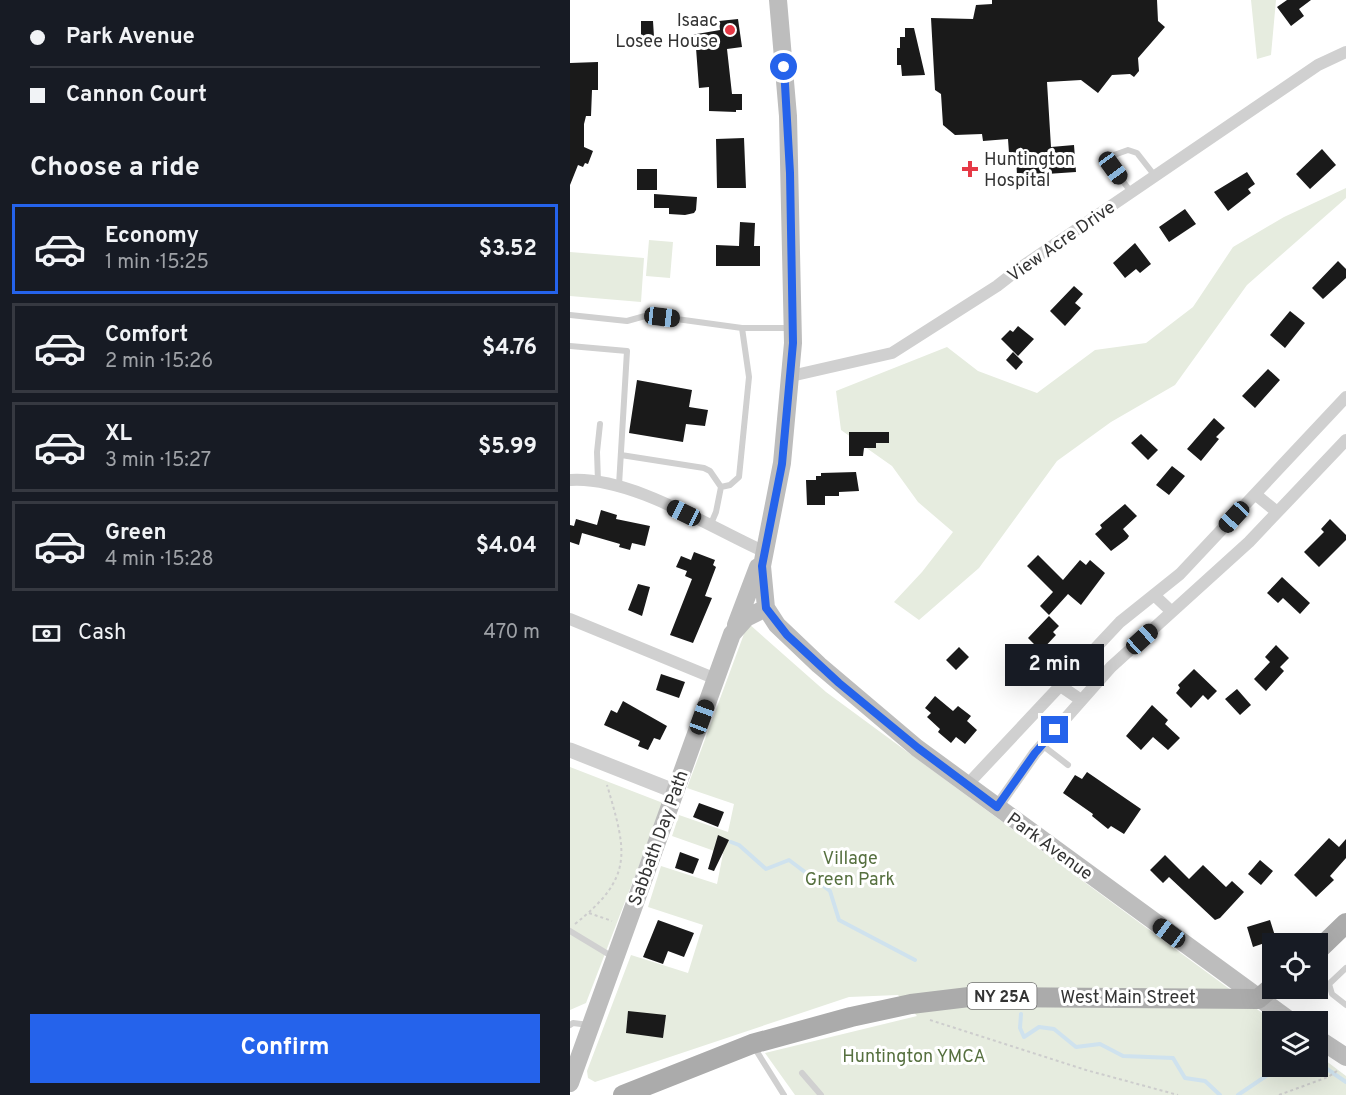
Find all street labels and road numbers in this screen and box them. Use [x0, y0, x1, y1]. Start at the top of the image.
street label: View Acre Drive [1003, 197, 1120, 288]
street label: Sabbath Day Path [624, 768, 695, 909]
street label: Park Avenue [1002, 808, 1097, 886]
road number: NY 25A [968, 983, 1036, 1009]
street label: West Main Street [1060, 987, 1196, 1010]

